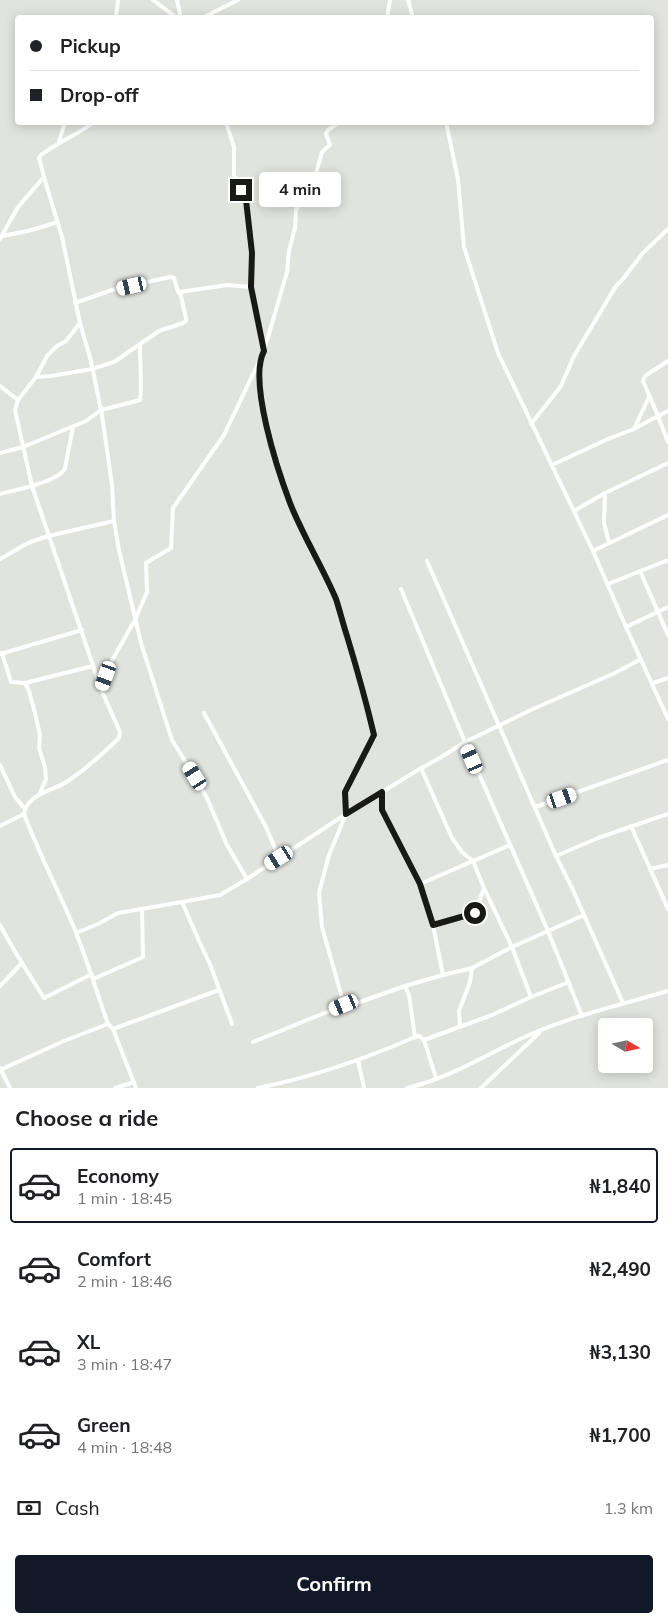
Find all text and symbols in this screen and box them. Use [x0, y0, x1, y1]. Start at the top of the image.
text: Pickup [60, 34, 121, 58]
text: Drop-off [60, 83, 138, 107]
callout: 4 min [258, 172, 341, 208]
route end [230, 179, 252, 201]
text: 4 min [279, 179, 321, 199]
car [115, 275, 148, 297]
car [93, 659, 118, 693]
car [459, 742, 484, 776]
car [180, 759, 209, 793]
car [545, 786, 578, 810]
car [262, 844, 295, 872]
route start [464, 902, 486, 924]
car [327, 992, 360, 1018]
north arrow [598, 1018, 652, 1072]
map controls [598, 1018, 653, 1073]
text: Choose a ride [15, 1104, 158, 1132]
icon: car [17, 1163, 62, 1208]
text: Economy [77, 1164, 159, 1188]
text: ₦1,840 [589, 1174, 651, 1198]
text: 1 min · 18:45 [77, 1188, 172, 1208]
icon: car [17, 1246, 62, 1291]
text: Comfort [77, 1247, 151, 1271]
text: ₦2,490 [589, 1257, 651, 1281]
text: 2 min · 18:46 [77, 1271, 172, 1291]
icon: car [17, 1329, 62, 1374]
text: XL [77, 1330, 100, 1354]
text: ₦3,130 [589, 1340, 651, 1364]
text: 3 min · 18:47 [77, 1354, 172, 1374]
icon: car [17, 1412, 62, 1457]
text: Green [77, 1413, 131, 1437]
text: ₦1,700 [589, 1423, 651, 1447]
text: 4 min · 18:48 [77, 1437, 172, 1457]
icon: cash [15, 1494, 43, 1522]
text: Cash [55, 1496, 100, 1520]
text: 1.3 km [604, 1498, 653, 1518]
button: Confirm [15, 1555, 653, 1613]

